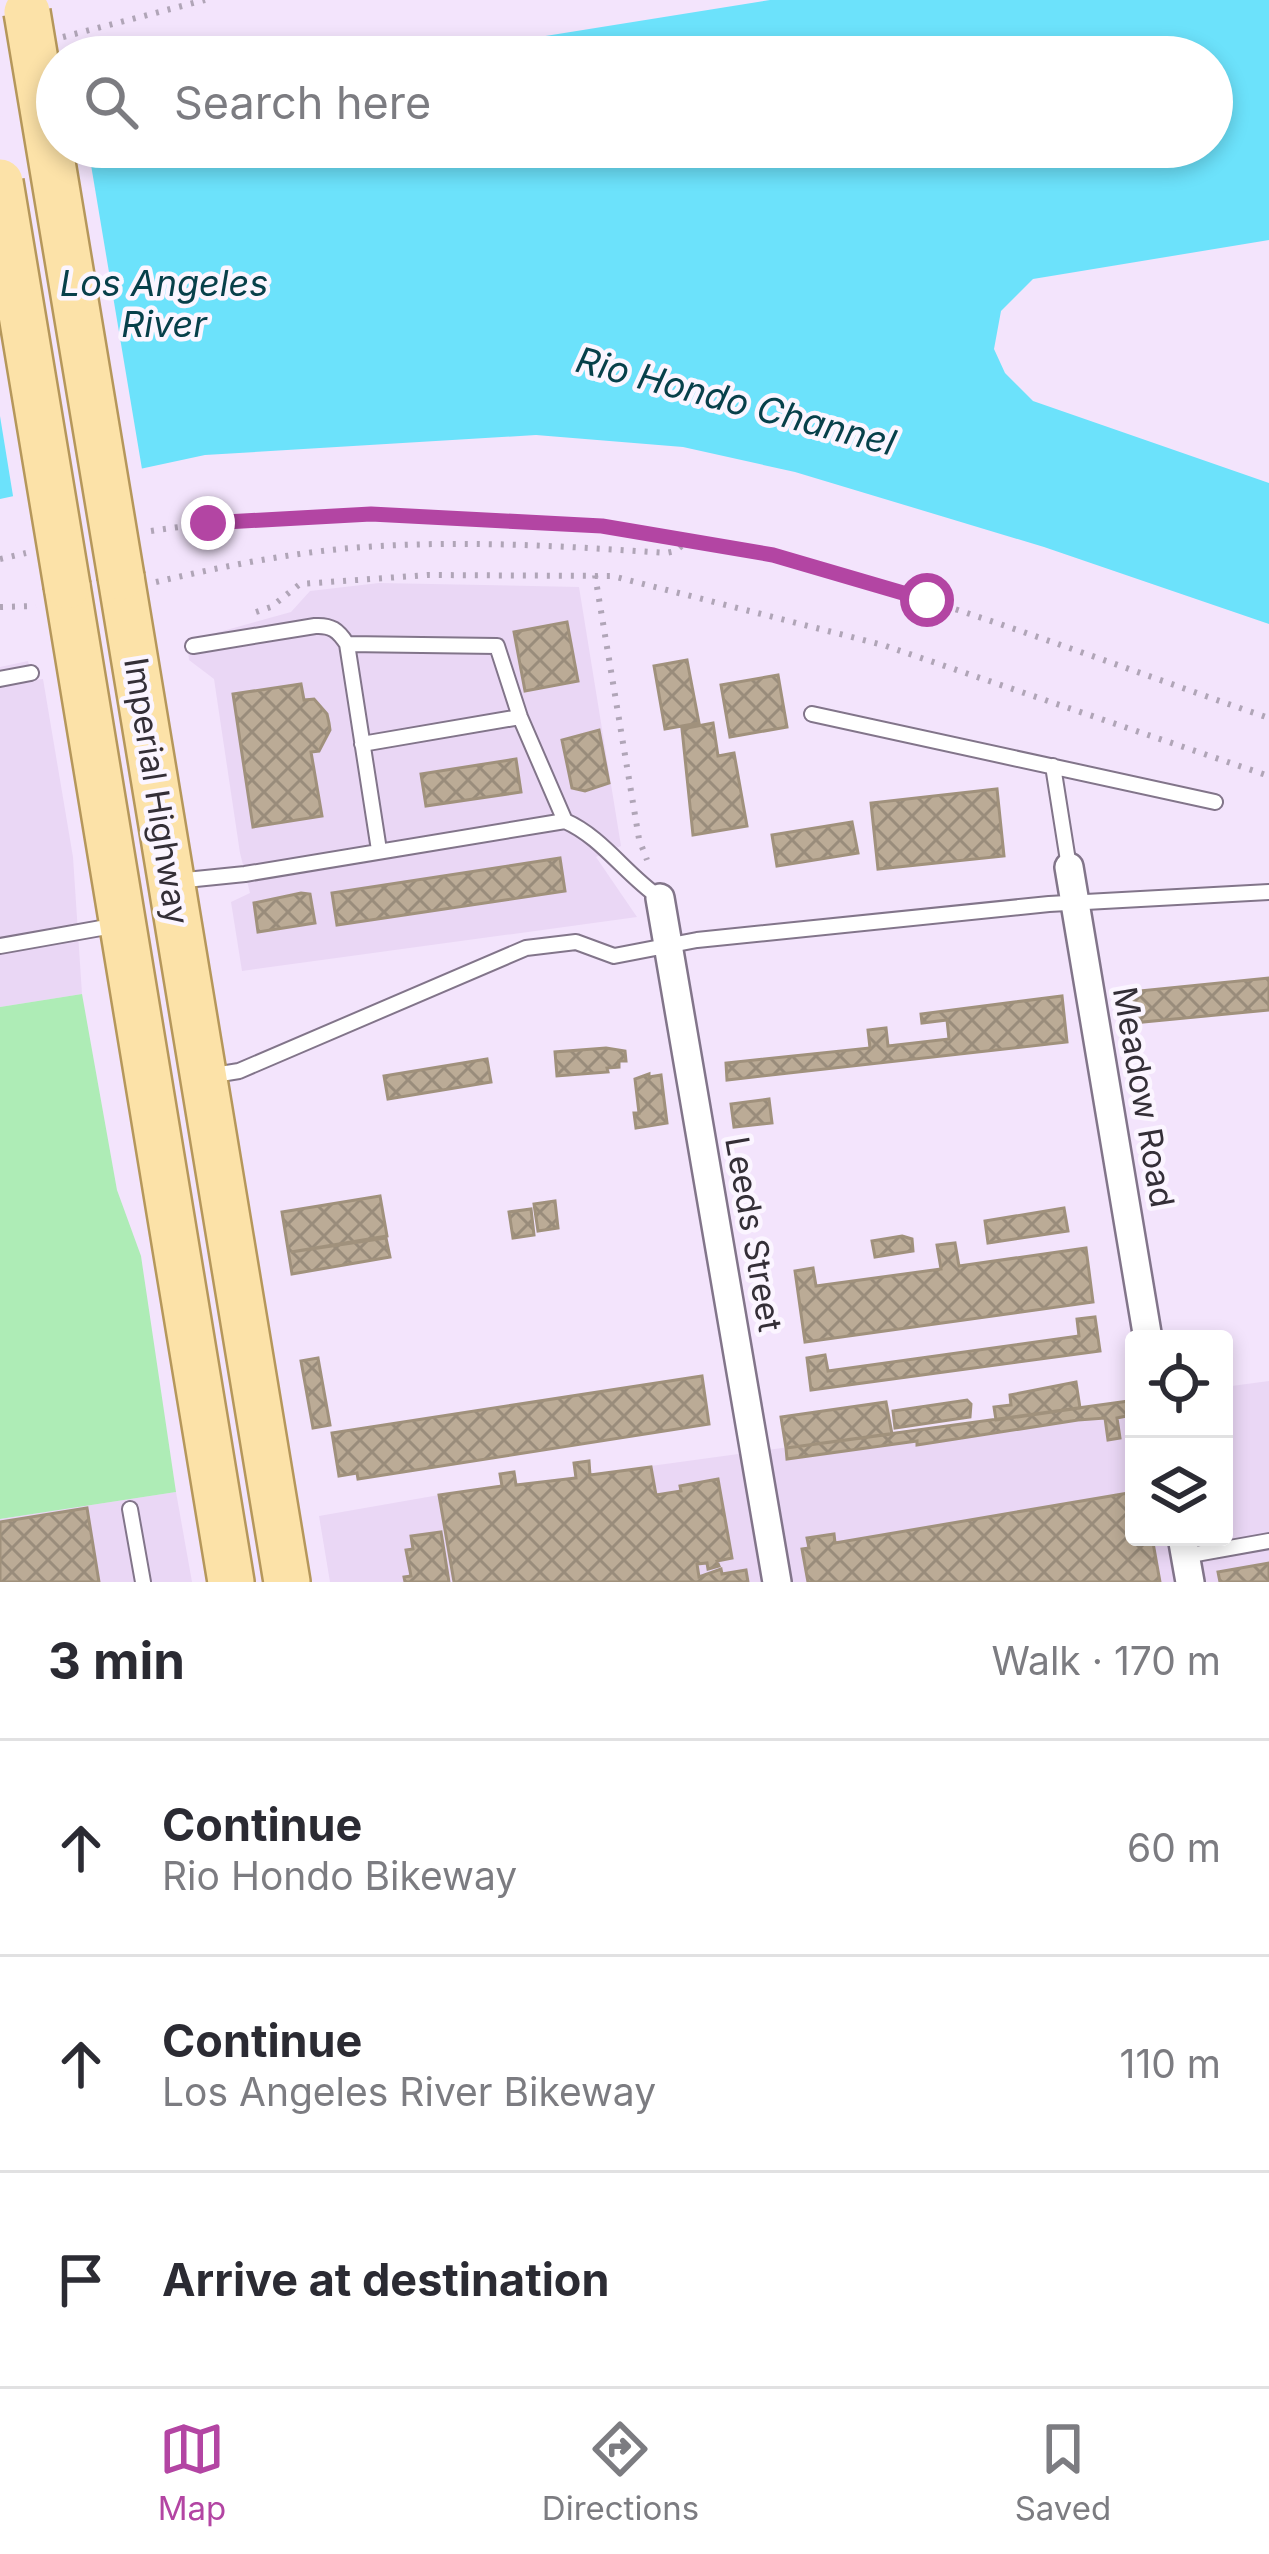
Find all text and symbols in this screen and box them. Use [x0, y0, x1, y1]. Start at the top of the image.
search box [36, 36, 1233, 168]
icon: search [78, 69, 144, 135]
text: Search here [174, 75, 431, 130]
water label: Los Angeles River [60, 261, 268, 346]
water label: Rio Hondo Channel [572, 337, 901, 465]
route end [181, 496, 235, 550]
route start [900, 573, 954, 627]
street label: Imperial Highway [116, 655, 198, 927]
street label: Meadow Road [1105, 984, 1183, 1210]
street label: Leeds Street [717, 1133, 791, 1335]
map controls [1125, 1330, 1233, 1546]
button: locate [1125, 1330, 1233, 1438]
button: layers [1125, 1438, 1233, 1546]
text: 3 min [48, 1630, 185, 1691]
text: Walk · 170 m [992, 1637, 1221, 1684]
text: Continue [162, 1797, 362, 1852]
icon: ahead [48, 1815, 114, 1881]
text: 60 m [1127, 1824, 1221, 1871]
text: Rio Hondo Bikeway [162, 1852, 517, 1899]
text: Continue [162, 2013, 362, 2068]
icon: ahead [48, 2031, 114, 2097]
text: 110 m [1120, 2040, 1221, 2087]
text: Los Angeles River Bikeway [162, 2068, 656, 2115]
icon: arrive [48, 2247, 114, 2313]
text: Arrive at destination [162, 2252, 609, 2307]
tab: Map [158, 2416, 226, 2528]
tab: Directions [542, 2416, 699, 2528]
tab: Saved [1015, 2416, 1111, 2528]

